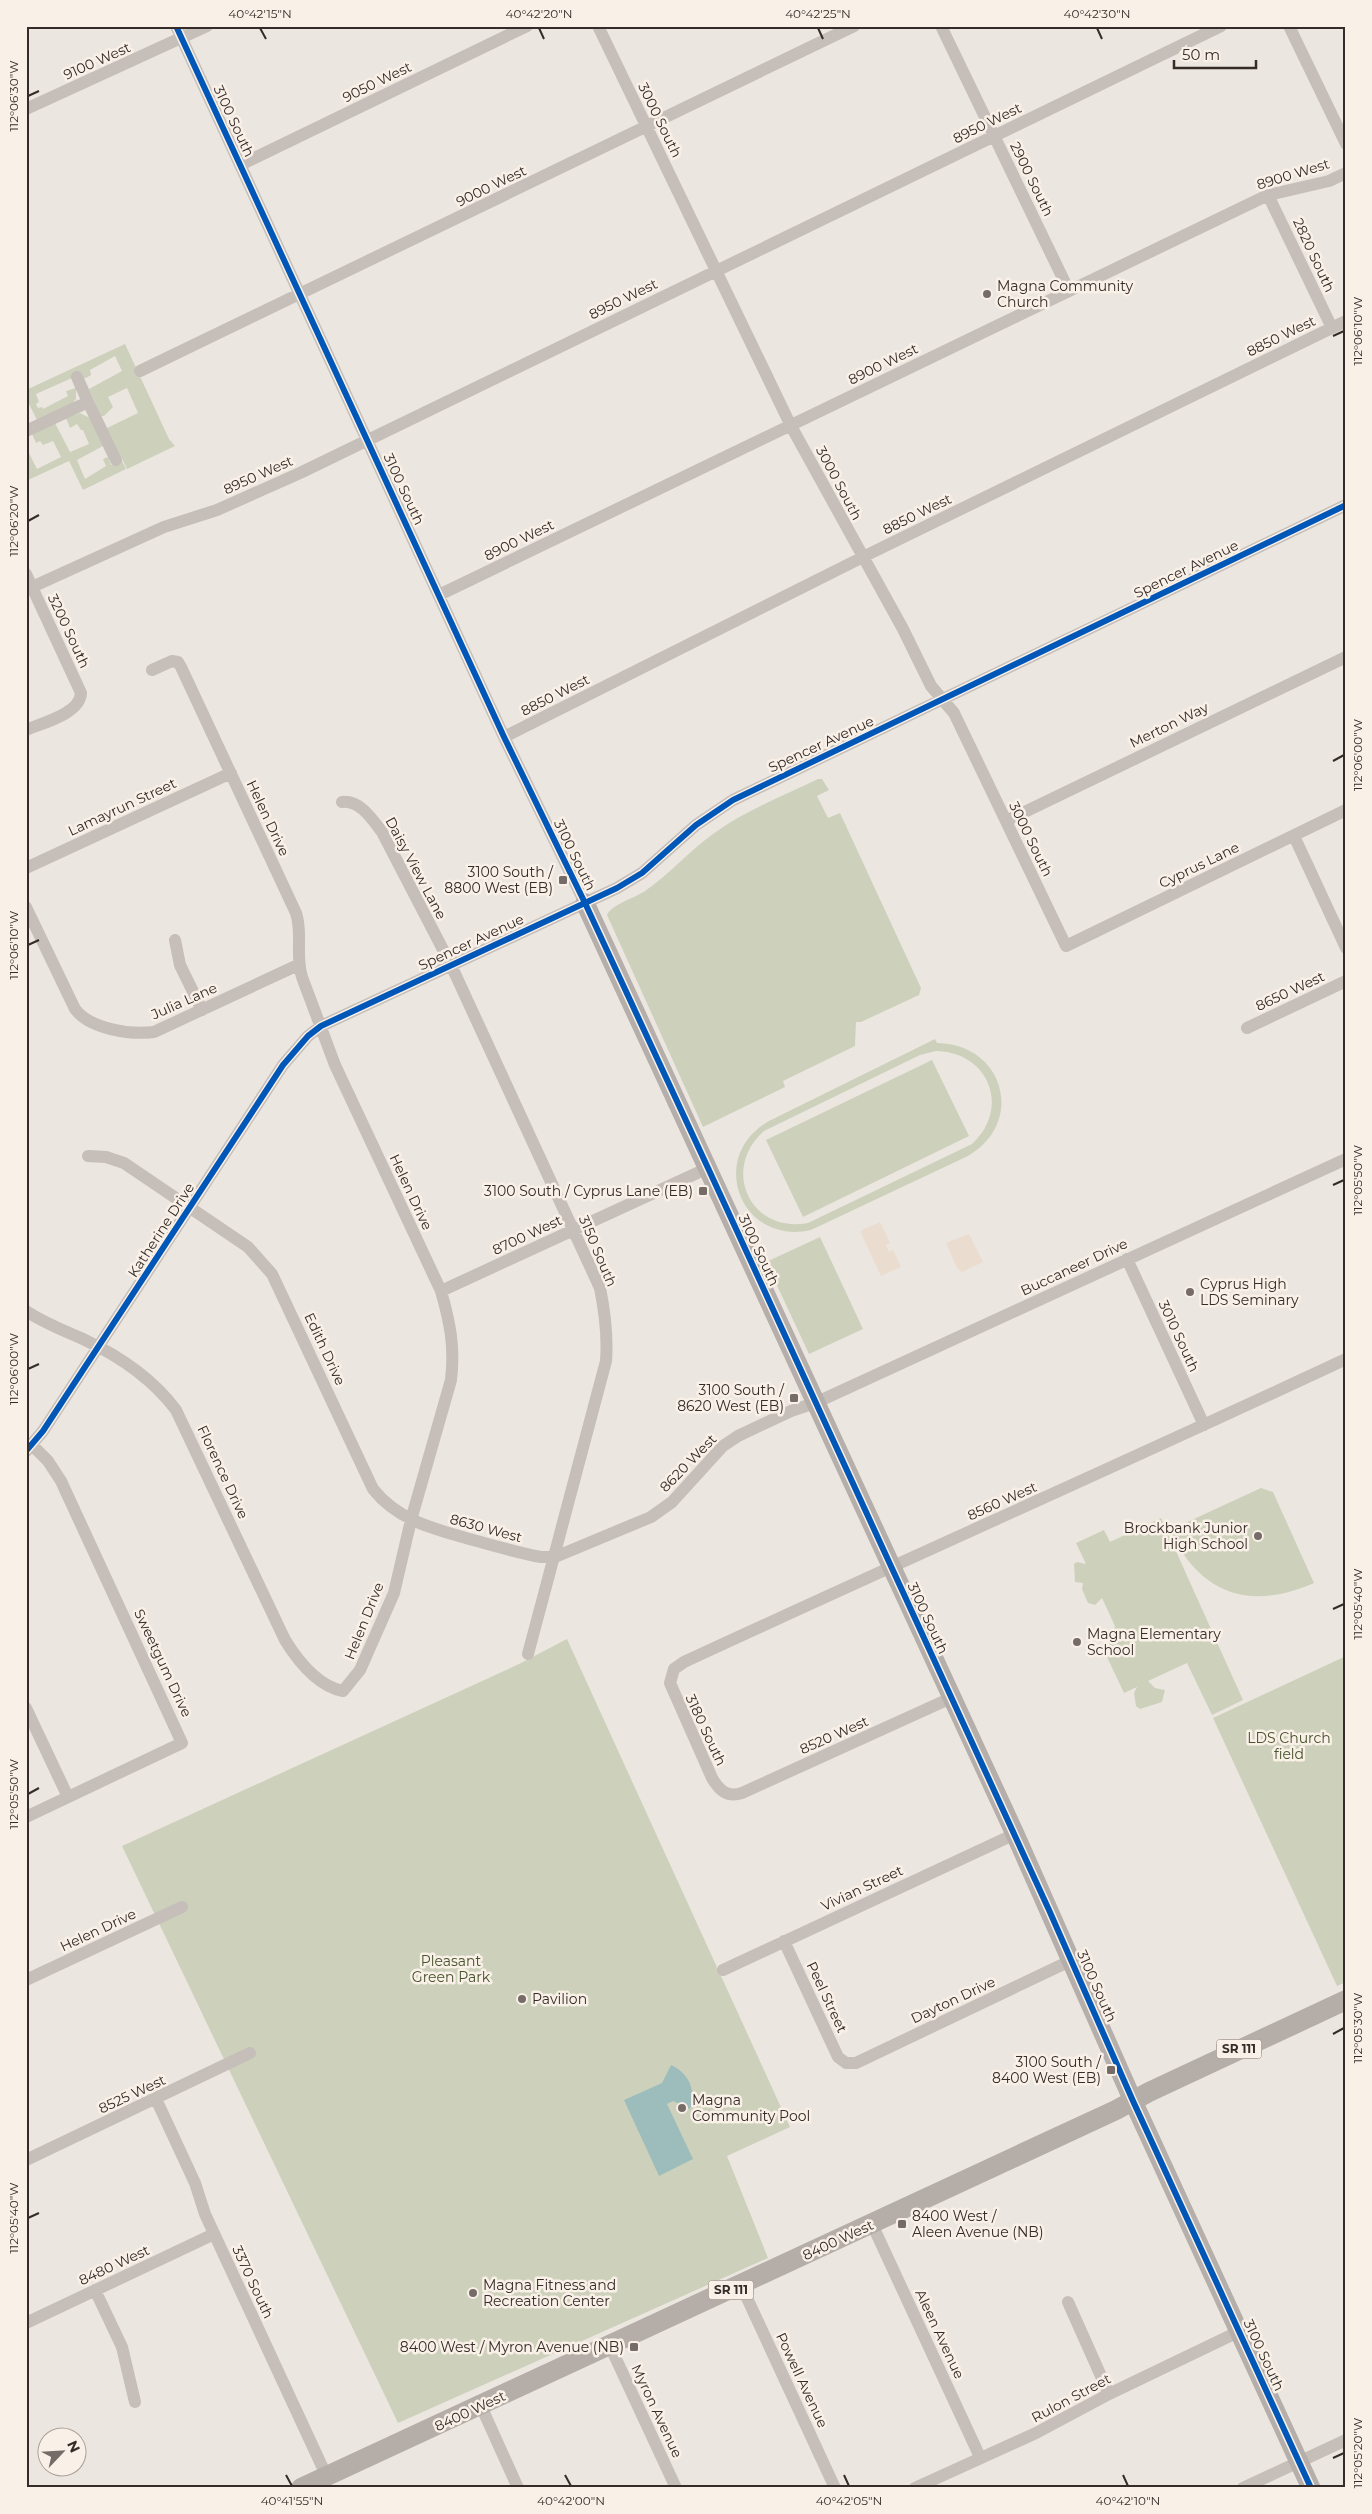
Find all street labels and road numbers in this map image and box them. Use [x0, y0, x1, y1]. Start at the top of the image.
street label: 9100 West [61, 38, 134, 84]
street label: 9050 West [340, 57, 415, 106]
street label: 3000 South [634, 80, 686, 160]
street label: 3100 South [210, 82, 258, 160]
street label: 8950 West [950, 99, 1025, 147]
street label: 2900 South [1006, 139, 1058, 219]
street label: 8900 West [1254, 154, 1332, 194]
street label: 9000 West [453, 161, 529, 211]
street label: 2820 South [1289, 215, 1339, 295]
street label: 8950 West [586, 275, 661, 323]
street label: 8850 West [1244, 311, 1319, 360]
street label: 8900 West [845, 339, 921, 389]
street label: 3000 South [812, 443, 866, 523]
street label: 3100 South [380, 450, 428, 528]
street label: 8950 West [221, 452, 296, 498]
street label: 8850 West [880, 489, 955, 538]
street label: 8900 West [481, 515, 557, 565]
street label: Spencer Avenue [1131, 536, 1241, 602]
street label: 3200 South [44, 591, 94, 671]
street label: 8850 West [518, 670, 593, 720]
street label: Merton Way [1127, 698, 1212, 752]
street label: Spencer Avenue [765, 712, 877, 776]
street label: Lamayrun Street [65, 774, 179, 840]
street label: Helen Drive [243, 777, 293, 859]
street label: 3000 South [1005, 799, 1057, 879]
street label: Daisy View Lane [381, 814, 451, 922]
street label: 3100 South [550, 816, 600, 894]
street label: Cyprus Lane [1156, 838, 1242, 892]
street label: Spencer Avenue [415, 910, 527, 974]
street label: 8650 West [1253, 967, 1328, 1015]
street label: Julia Lane [147, 978, 220, 1024]
street label: Helen Drive [386, 1151, 436, 1233]
street label: Katherine Drive [124, 1179, 198, 1281]
street label: 8700 West [489, 1211, 565, 1259]
street label: 3100 South [735, 1211, 783, 1289]
street label: 3150 South [575, 1213, 621, 1289]
street label: Buccaneer Drive [1018, 1234, 1130, 1300]
street label: 3010 South [1155, 1297, 1203, 1375]
street label: Edith Drive [300, 1310, 350, 1388]
street label: Florence Drive [193, 1422, 253, 1522]
street label: 8620 West [656, 1430, 720, 1496]
street label: 8560 West [965, 1478, 1040, 1524]
street label: 8630 West [448, 1510, 524, 1546]
street label: 3100 South [904, 1579, 952, 1657]
street label: Helen Drive [340, 1580, 388, 1662]
street label: Sweetgum Drive [130, 1606, 196, 1720]
street label: 3180 South [682, 1691, 730, 1769]
street label: 8520 West [797, 1712, 871, 1758]
street label: Vivian Street [818, 1861, 906, 1915]
street label: Helen Drive [57, 1905, 139, 1955]
street label: 3100 South [1073, 1947, 1121, 2025]
street label: Peel Street [803, 1959, 851, 2036]
street label: Dayton Drive [908, 1973, 998, 2027]
road number: SR 111 [1216, 2040, 1262, 2058]
street label: 8525 West [96, 2070, 169, 2117]
street label: 8400 West [800, 2216, 877, 2264]
street label: 8480 West [76, 2241, 153, 2289]
street label: 3370 South [228, 2243, 278, 2321]
road number: SR 111 [708, 2280, 754, 2300]
street label: Aleen Avenue [911, 2286, 969, 2382]
street label: 3100 South [1240, 2316, 1288, 2394]
street label: Powell Avenue [772, 2330, 832, 2430]
street label: Myron Avenue [627, 2361, 687, 2461]
street label: Rulon Street [1028, 2369, 1114, 2426]
street label: 8400 West [432, 2387, 509, 2435]

